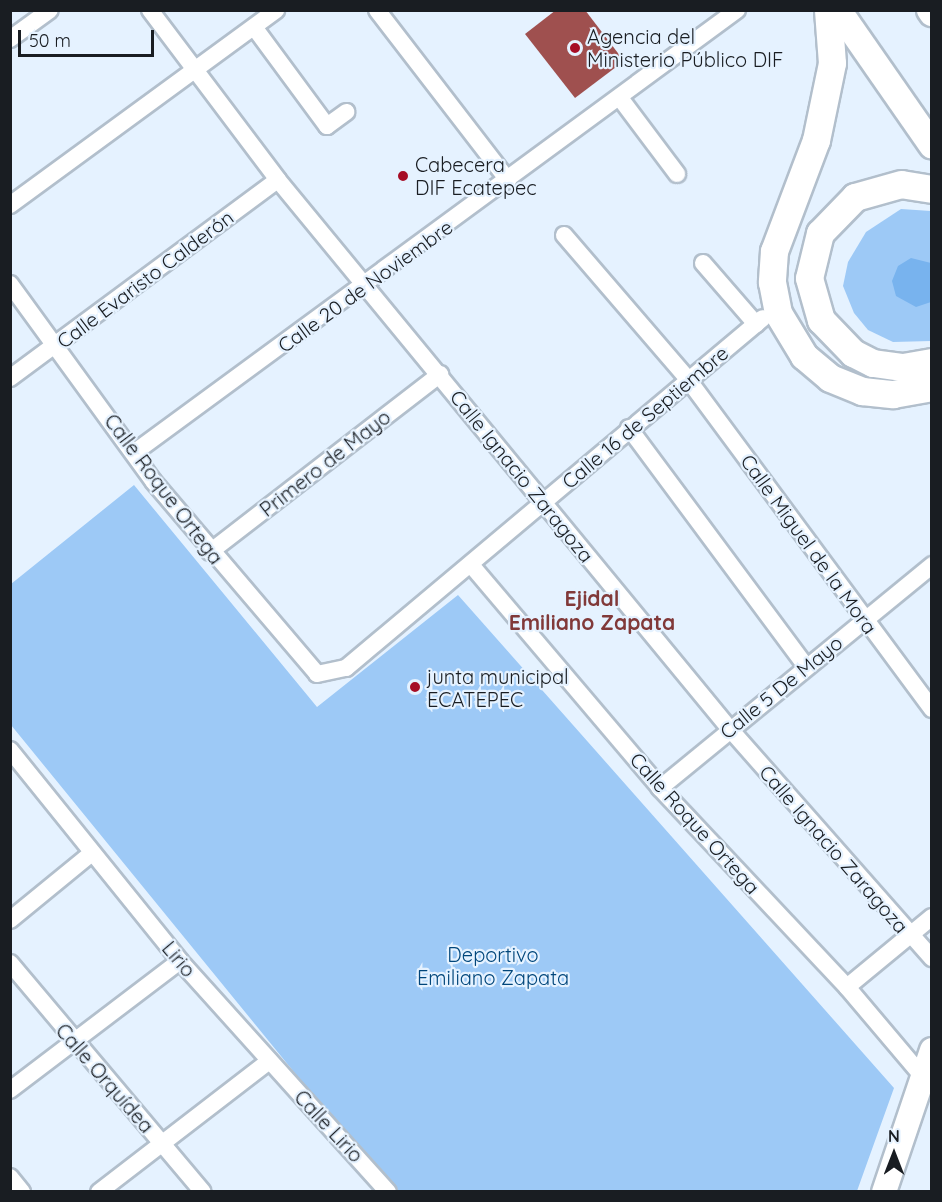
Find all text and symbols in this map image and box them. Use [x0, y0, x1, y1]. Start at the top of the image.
scale bar [21, 18, 158, 56]
place label: Agencia del Ministerio Público DIF [587, 24, 783, 71]
text: 50 m [29, 29, 71, 52]
marker: Agencia del Ministerio Público DIF [568, 41, 582, 55]
place label: Cabecera DIF Ecatepec [415, 152, 537, 199]
marker: Cabecera DIF Ecatepec [396, 169, 410, 183]
street label: Calle Evaristo Calderón [52, 205, 238, 353]
street label: Calle 20 de Noviembre [273, 215, 457, 357]
street label: Calle 16 de Septiembre [557, 341, 733, 493]
street label: Calle Ignacio Zaragoza [445, 385, 599, 567]
street label: Primero de Mayo [255, 405, 395, 521]
street label: Calle Roque Ortega [100, 409, 228, 569]
street label: Calle Miguel de la Mora [736, 450, 882, 638]
district label: Ejidal Emiliano Zapata [509, 585, 675, 635]
street label: Calle 5 De Mayo [715, 630, 847, 744]
place label: junta municipal ECATEPEC [427, 664, 569, 711]
marker: junta municipal ECATEPEC [408, 680, 422, 694]
street label: Calle Roque Ortega [625, 747, 765, 899]
street label: Calle Ignacio Zaragoza [755, 760, 913, 938]
street label: Lirio [157, 936, 201, 982]
park label: Deportivo Emiliano Zapata [417, 943, 569, 990]
street label: Calle Orquídea [51, 1018, 159, 1138]
street label: Calle Lirio [290, 1085, 368, 1167]
north arrow [864, 1124, 924, 1184]
text: N [888, 1126, 900, 1146]

